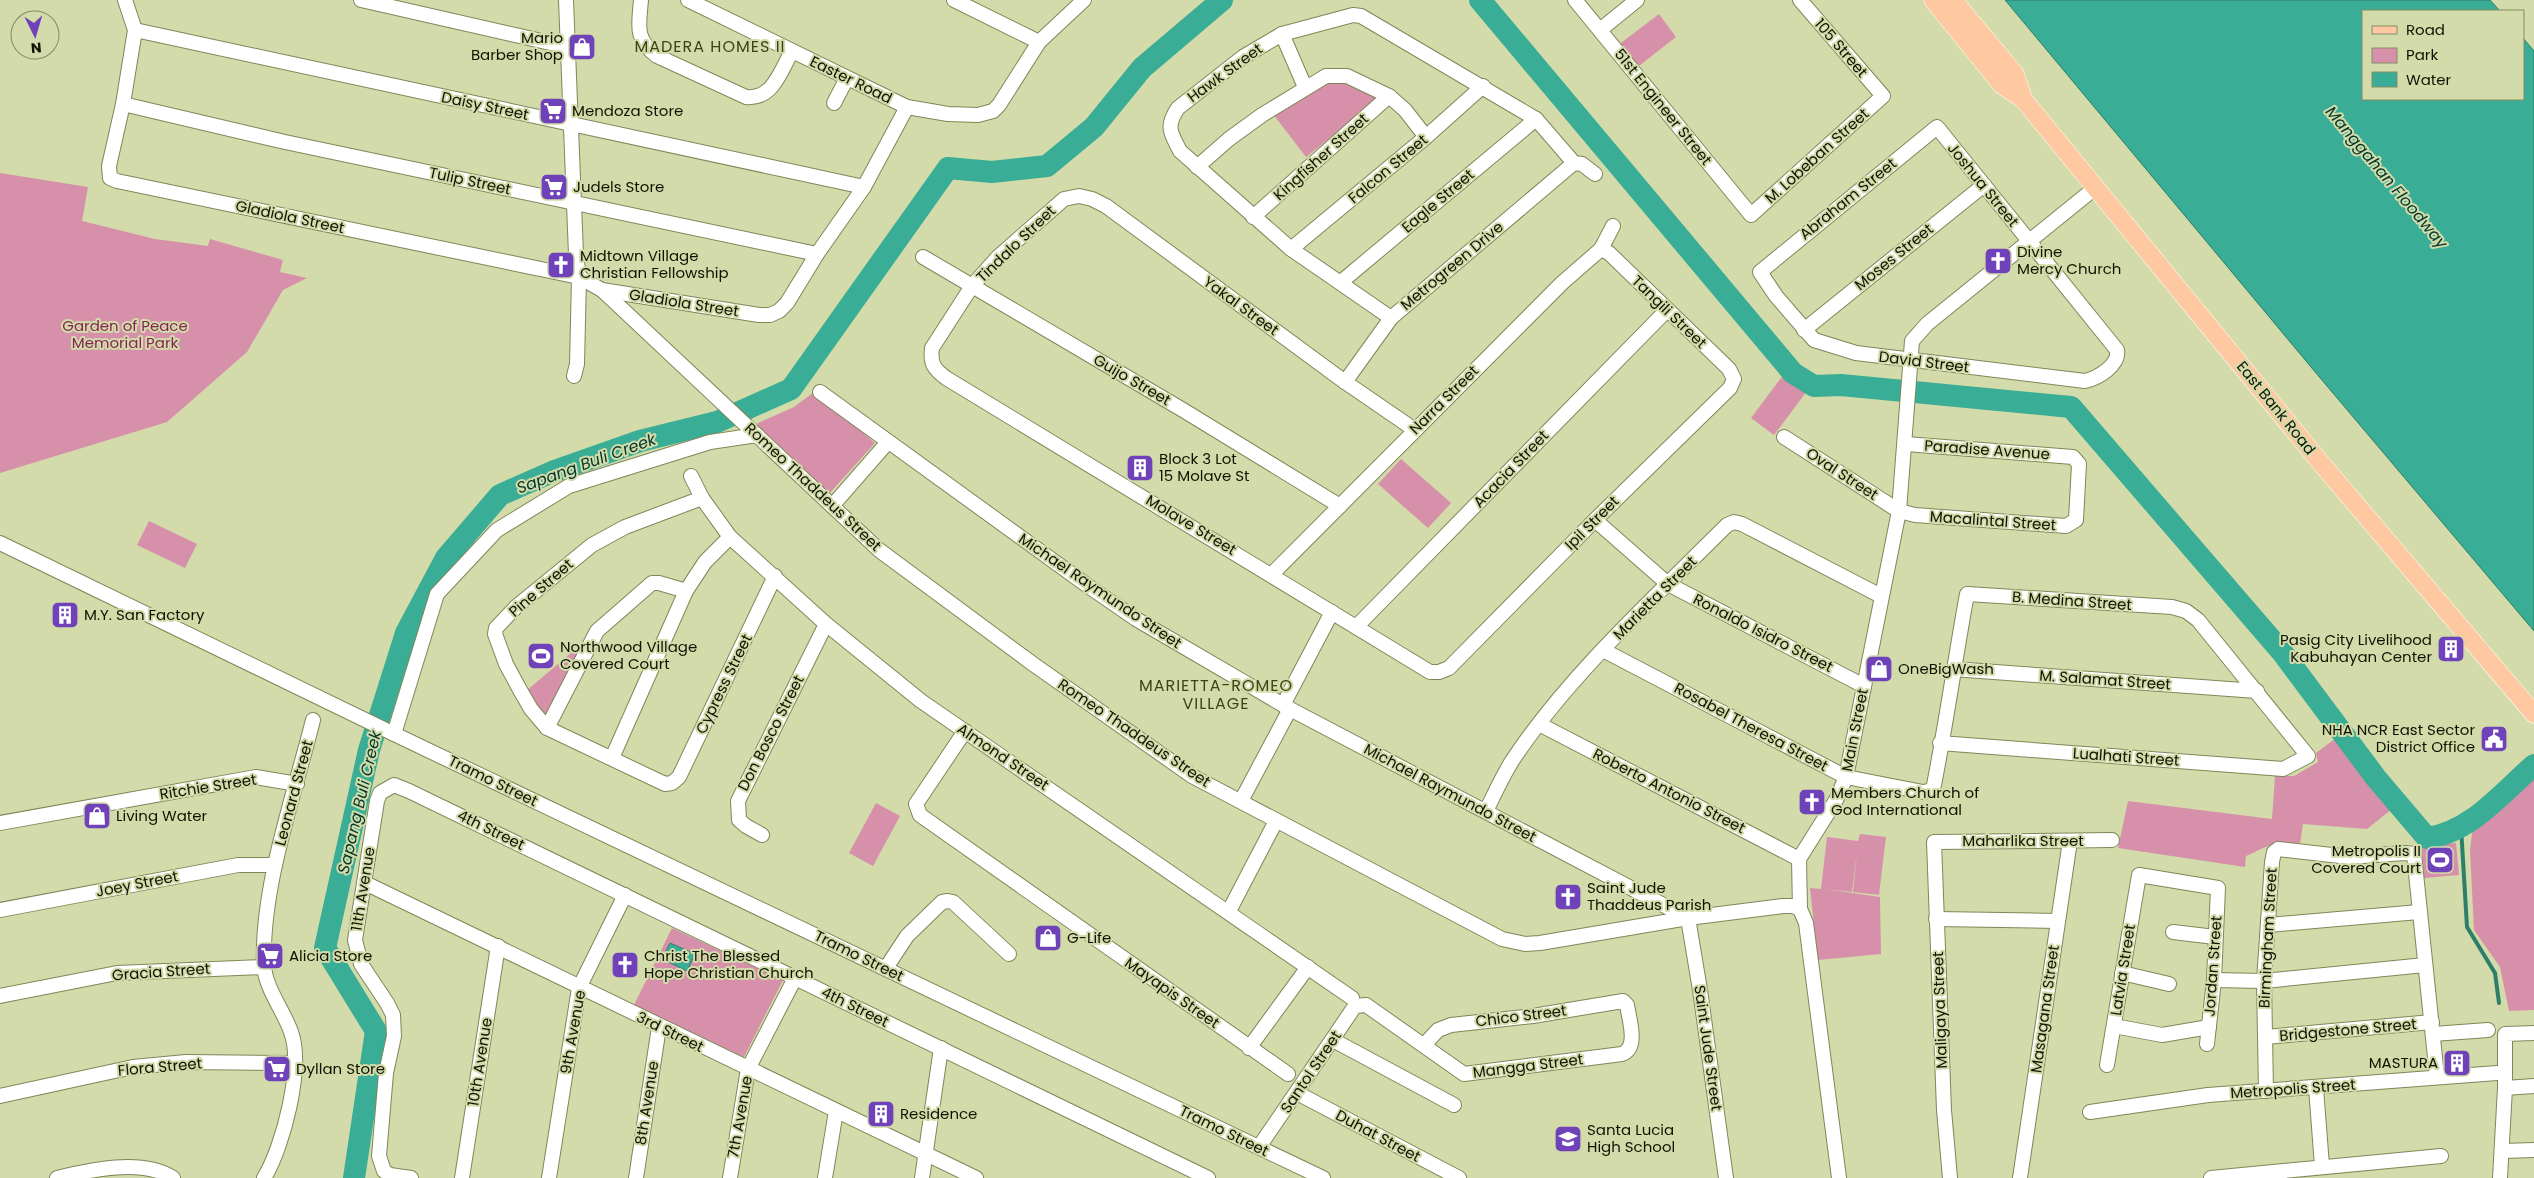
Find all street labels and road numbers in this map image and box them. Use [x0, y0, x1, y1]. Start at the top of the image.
street label: 105 Street [1810, 14, 1873, 82]
street label: Hawk Street [1183, 38, 1267, 107]
street label: 51st Engineer Street [1610, 44, 1717, 169]
street label: Easter Road [807, 51, 896, 109]
street label: Daisy Street [440, 86, 531, 125]
street label: M. Lobeban Street [1760, 103, 1873, 208]
street label: Kingfisher Street [1269, 108, 1373, 205]
street label: Falcon Street [1344, 129, 1432, 208]
street label: Joshua Street [1943, 138, 2024, 231]
street label: Abraham Street [1795, 153, 1901, 244]
street label: Tulip Street [427, 162, 513, 199]
street label: Eagle Street [1397, 164, 1478, 237]
street label: Gladiola Street [234, 195, 346, 238]
street label: Tindalo Street [971, 200, 1060, 287]
street label: Metrogreen Drive [1396, 216, 1508, 315]
street label: Moses Street [1850, 218, 1937, 295]
street label: Tangili Street [1627, 270, 1712, 353]
street label: Yakal Street [1199, 271, 1283, 340]
street label: Gladiola Street [628, 283, 740, 322]
street label: David Street [1878, 346, 1970, 377]
street label: Guijo Street [1090, 349, 1175, 410]
street label: East Bank Road [2232, 356, 2321, 459]
street label: Narra Street [1404, 360, 1483, 439]
street label: Romeo Thaddeus Street [740, 418, 886, 556]
street label: Acacia Street [1468, 425, 1553, 512]
street label: Paradise Avenue [1924, 435, 2051, 464]
street label: Oval Street [1802, 442, 1882, 505]
street label: Molave Street [1142, 489, 1240, 560]
street label: Ipil Street [1560, 491, 1624, 555]
street label: Macalintal Street [1929, 506, 2057, 535]
street label: Michael Raymundo Street [1015, 528, 1186, 653]
street label: Marietta Street [1608, 551, 1701, 644]
street label: Pine Street [504, 554, 577, 622]
street label: B. Medina Street [2011, 586, 2133, 615]
street label: Ronaldo Isidro Street [1690, 588, 1837, 677]
street label: Cypress Street [690, 630, 757, 737]
street label: M. Salamat Street [2039, 664, 2172, 695]
street label: Don Bosco Street [732, 671, 809, 794]
street label: Romeo Thaddeus Street [1054, 674, 1215, 792]
street label: Rosabel Theresa Street [1671, 677, 1832, 776]
street label: Main Street [1836, 687, 1873, 773]
street label: Almond Street [953, 718, 1053, 795]
street label: Leonard Street [269, 738, 318, 848]
street label: Michael Raymundo Street [1360, 738, 1540, 847]
street label: Lualhati Street [2072, 742, 2180, 771]
street label: Roberto Antonio Street [1589, 743, 1749, 838]
street label: Tramo Street [445, 750, 541, 811]
street label: Ritchie Street [158, 768, 258, 805]
street label: 4th Street [454, 804, 528, 855]
street label: Maharlika Street [1962, 830, 2084, 851]
street label: 11th Avenue [345, 845, 380, 933]
street label: Joey Street [94, 865, 180, 902]
street label: Birmingham Street [2253, 867, 2282, 1009]
street label: Jordan Street [2199, 915, 2226, 1017]
street label: Latvia Street [2105, 923, 2140, 1017]
street label: Tramo Street [811, 925, 907, 986]
street label: Masagana Street [2025, 944, 2064, 1074]
street label: Maligaya Street [1927, 951, 1952, 1069]
street label: Mayapis Street [1121, 952, 1224, 1033]
street label: Gracia Street [111, 958, 211, 985]
street label: 4th Street [818, 981, 892, 1032]
street label: Saint Jude Street [1689, 984, 1728, 1112]
street label: 9th Avenue [555, 988, 590, 1076]
street label: Chico Street [1474, 1000, 1568, 1032]
street label: 3rd Street [633, 1006, 707, 1057]
street label: Bridgestone Street [2278, 1013, 2418, 1046]
street label: 10th Avenue [462, 1016, 497, 1108]
street label: Santol Street [1275, 1026, 1346, 1117]
street label: Mangga Street [1472, 1048, 1584, 1083]
street label: Flora Street [117, 1052, 203, 1081]
street label: 8th Avenue [629, 1059, 664, 1146]
street label: 7th Avenue [722, 1074, 757, 1160]
street label: Metropolis Street [2230, 1074, 2356, 1103]
street label: Tramo Street [1176, 1100, 1272, 1161]
street label: Duhat Street [1332, 1104, 1424, 1167]

